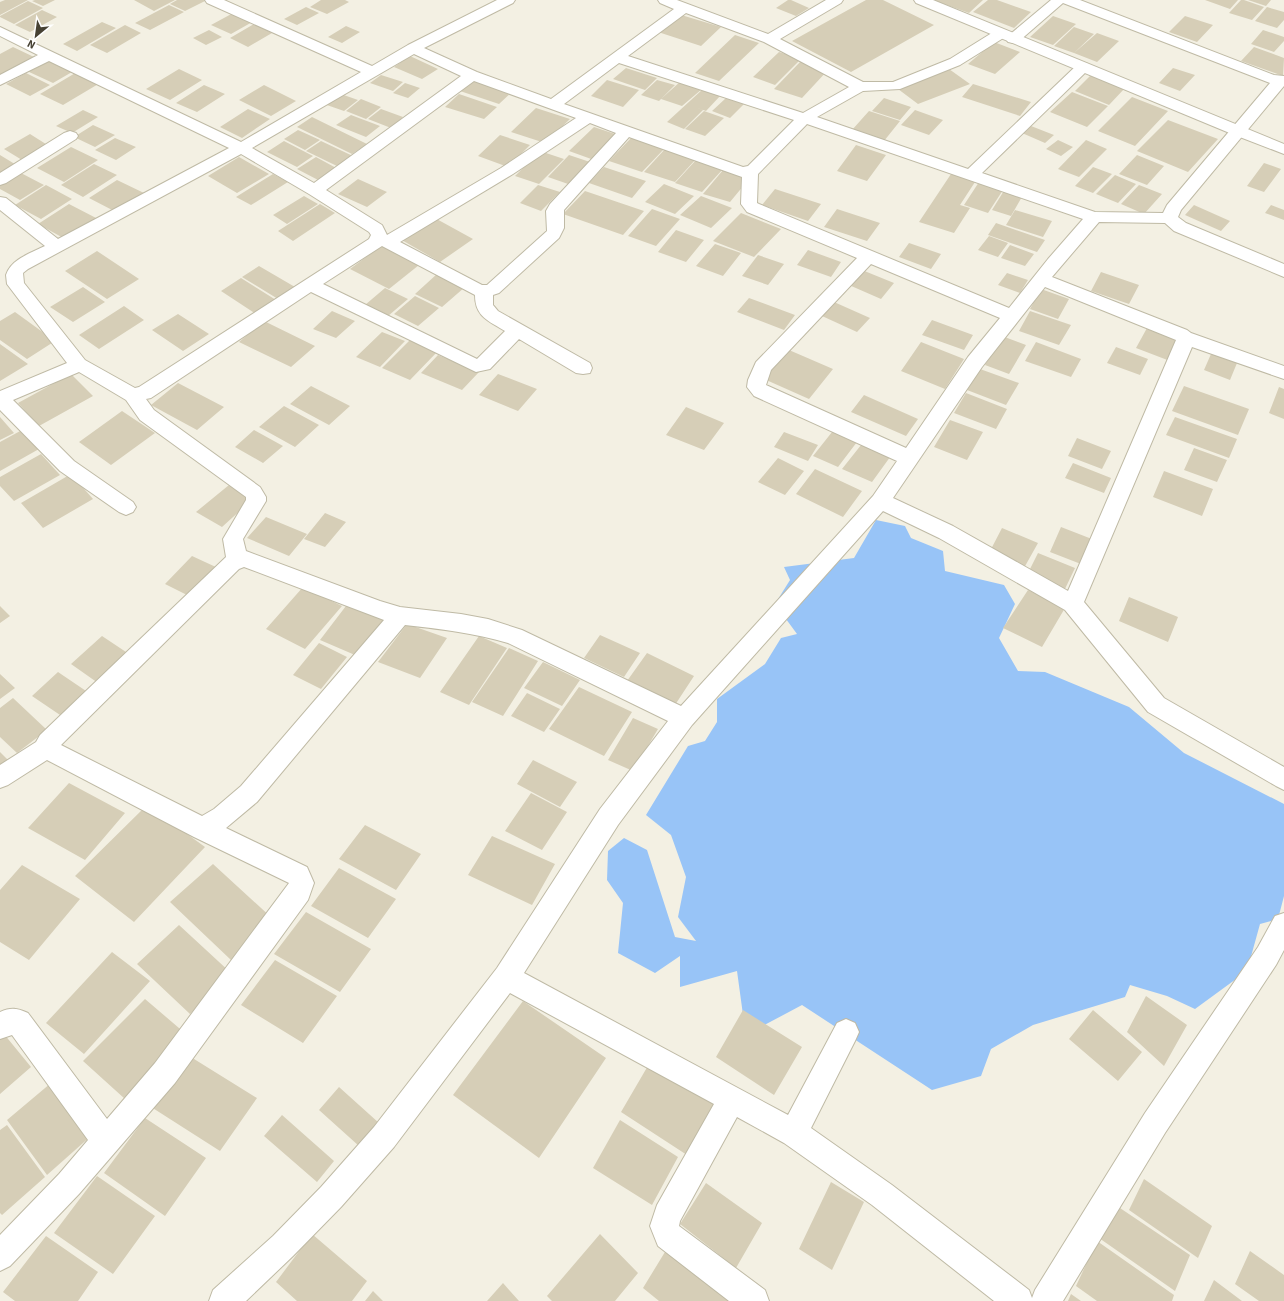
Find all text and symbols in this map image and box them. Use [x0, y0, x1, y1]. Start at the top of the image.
north arrow [16, 16, 56, 56]
text: N [25, 36, 38, 53]

